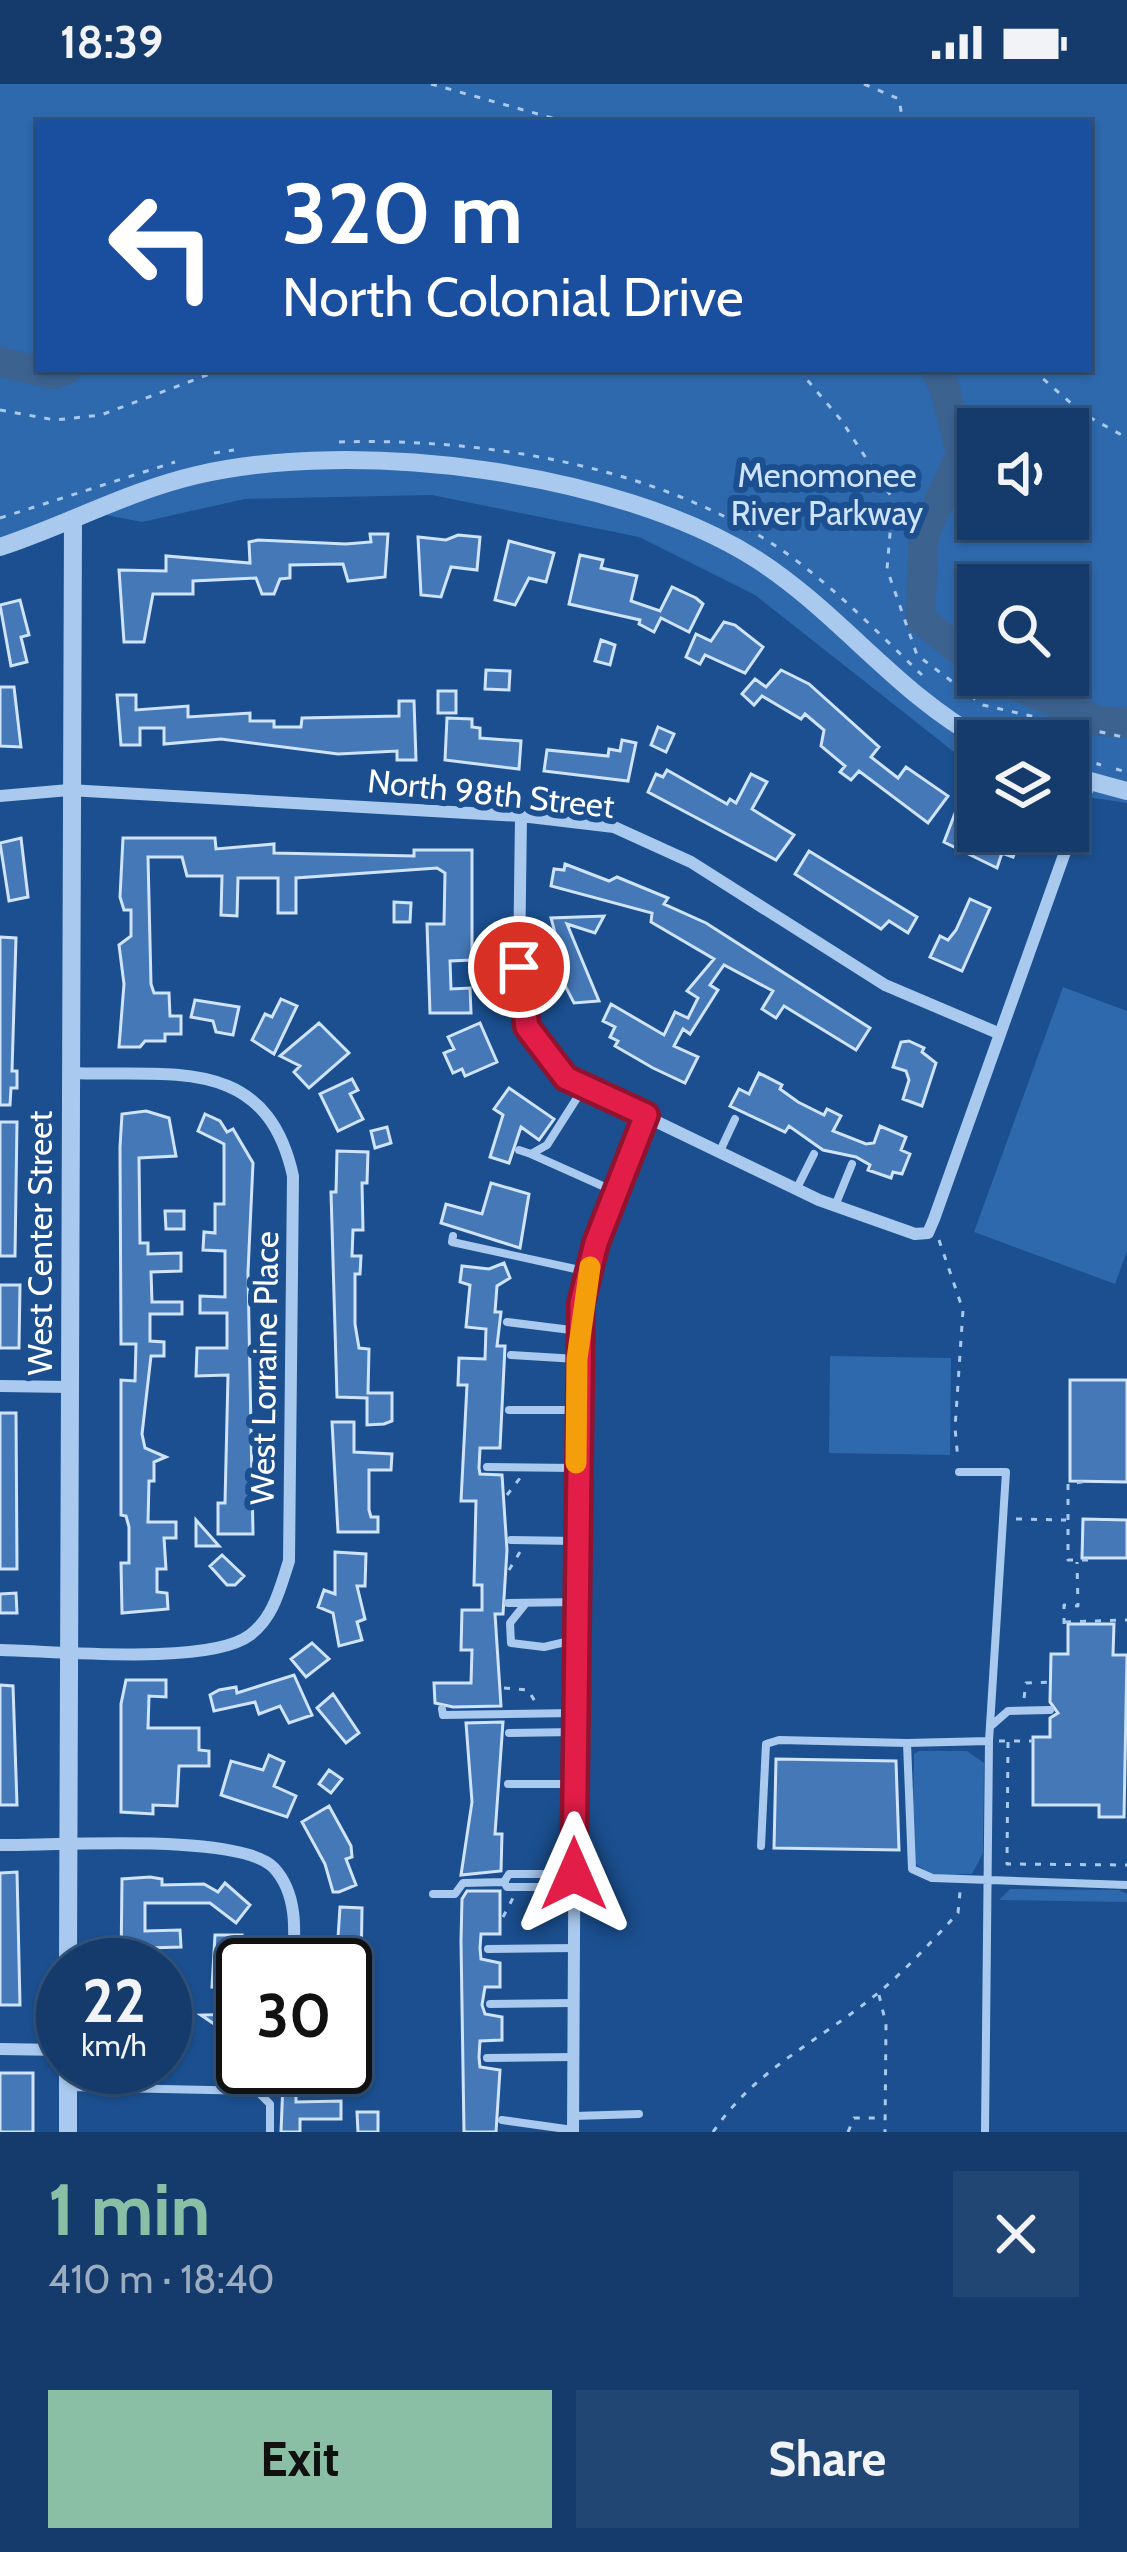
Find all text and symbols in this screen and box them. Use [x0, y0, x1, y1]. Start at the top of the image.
text: 18:39 [60, 15, 163, 69]
text: 320 m [282, 162, 523, 264]
icon: left [84, 168, 240, 324]
text: North Colonial Drive [282, 264, 744, 330]
map controls [957, 408, 1089, 852]
button: sound [957, 408, 1089, 540]
park label: Menomonee River Parkway [731, 455, 924, 533]
button: search [957, 564, 1089, 696]
button: layers [957, 720, 1089, 852]
street label: North 98th Street [366, 760, 616, 826]
pin [468, 916, 570, 1018]
icon: arrive [486, 934, 552, 1000]
street label: West Center Street [20, 1111, 60, 1375]
street label: West Lorraine Place [242, 1231, 286, 1505]
position arrow [511, 1811, 637, 1937]
speed limit sign: 30 [216, 1938, 372, 2094]
text: 22 [82, 1964, 146, 2037]
text: km/h [81, 2027, 147, 2064]
text: 1 min [48, 2166, 210, 2253]
button: close [953, 2171, 1079, 2297]
text: 410 m · 18:40 [48, 2255, 275, 2303]
button: Exit [48, 2390, 552, 2528]
button: Share [576, 2390, 1079, 2528]

